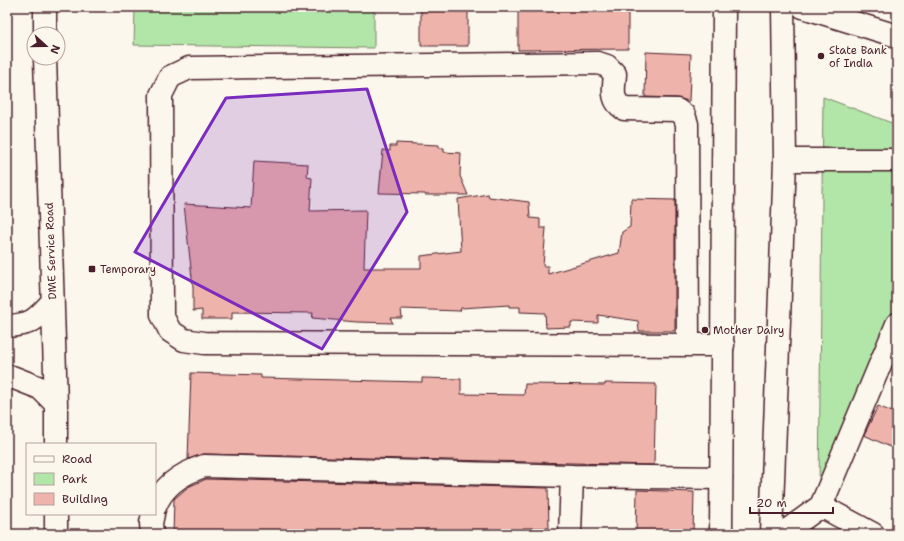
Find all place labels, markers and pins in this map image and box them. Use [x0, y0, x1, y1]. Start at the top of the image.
place label: State Bank of India [829, 43, 887, 71]
marker: State Bank of India [816, 51, 826, 61]
place label: Temporary [100, 262, 156, 277]
marker: Temporary [87, 264, 97, 274]
place label: Mother Dairy [713, 323, 784, 338]
marker: Mother Dairy [700, 325, 710, 335]

